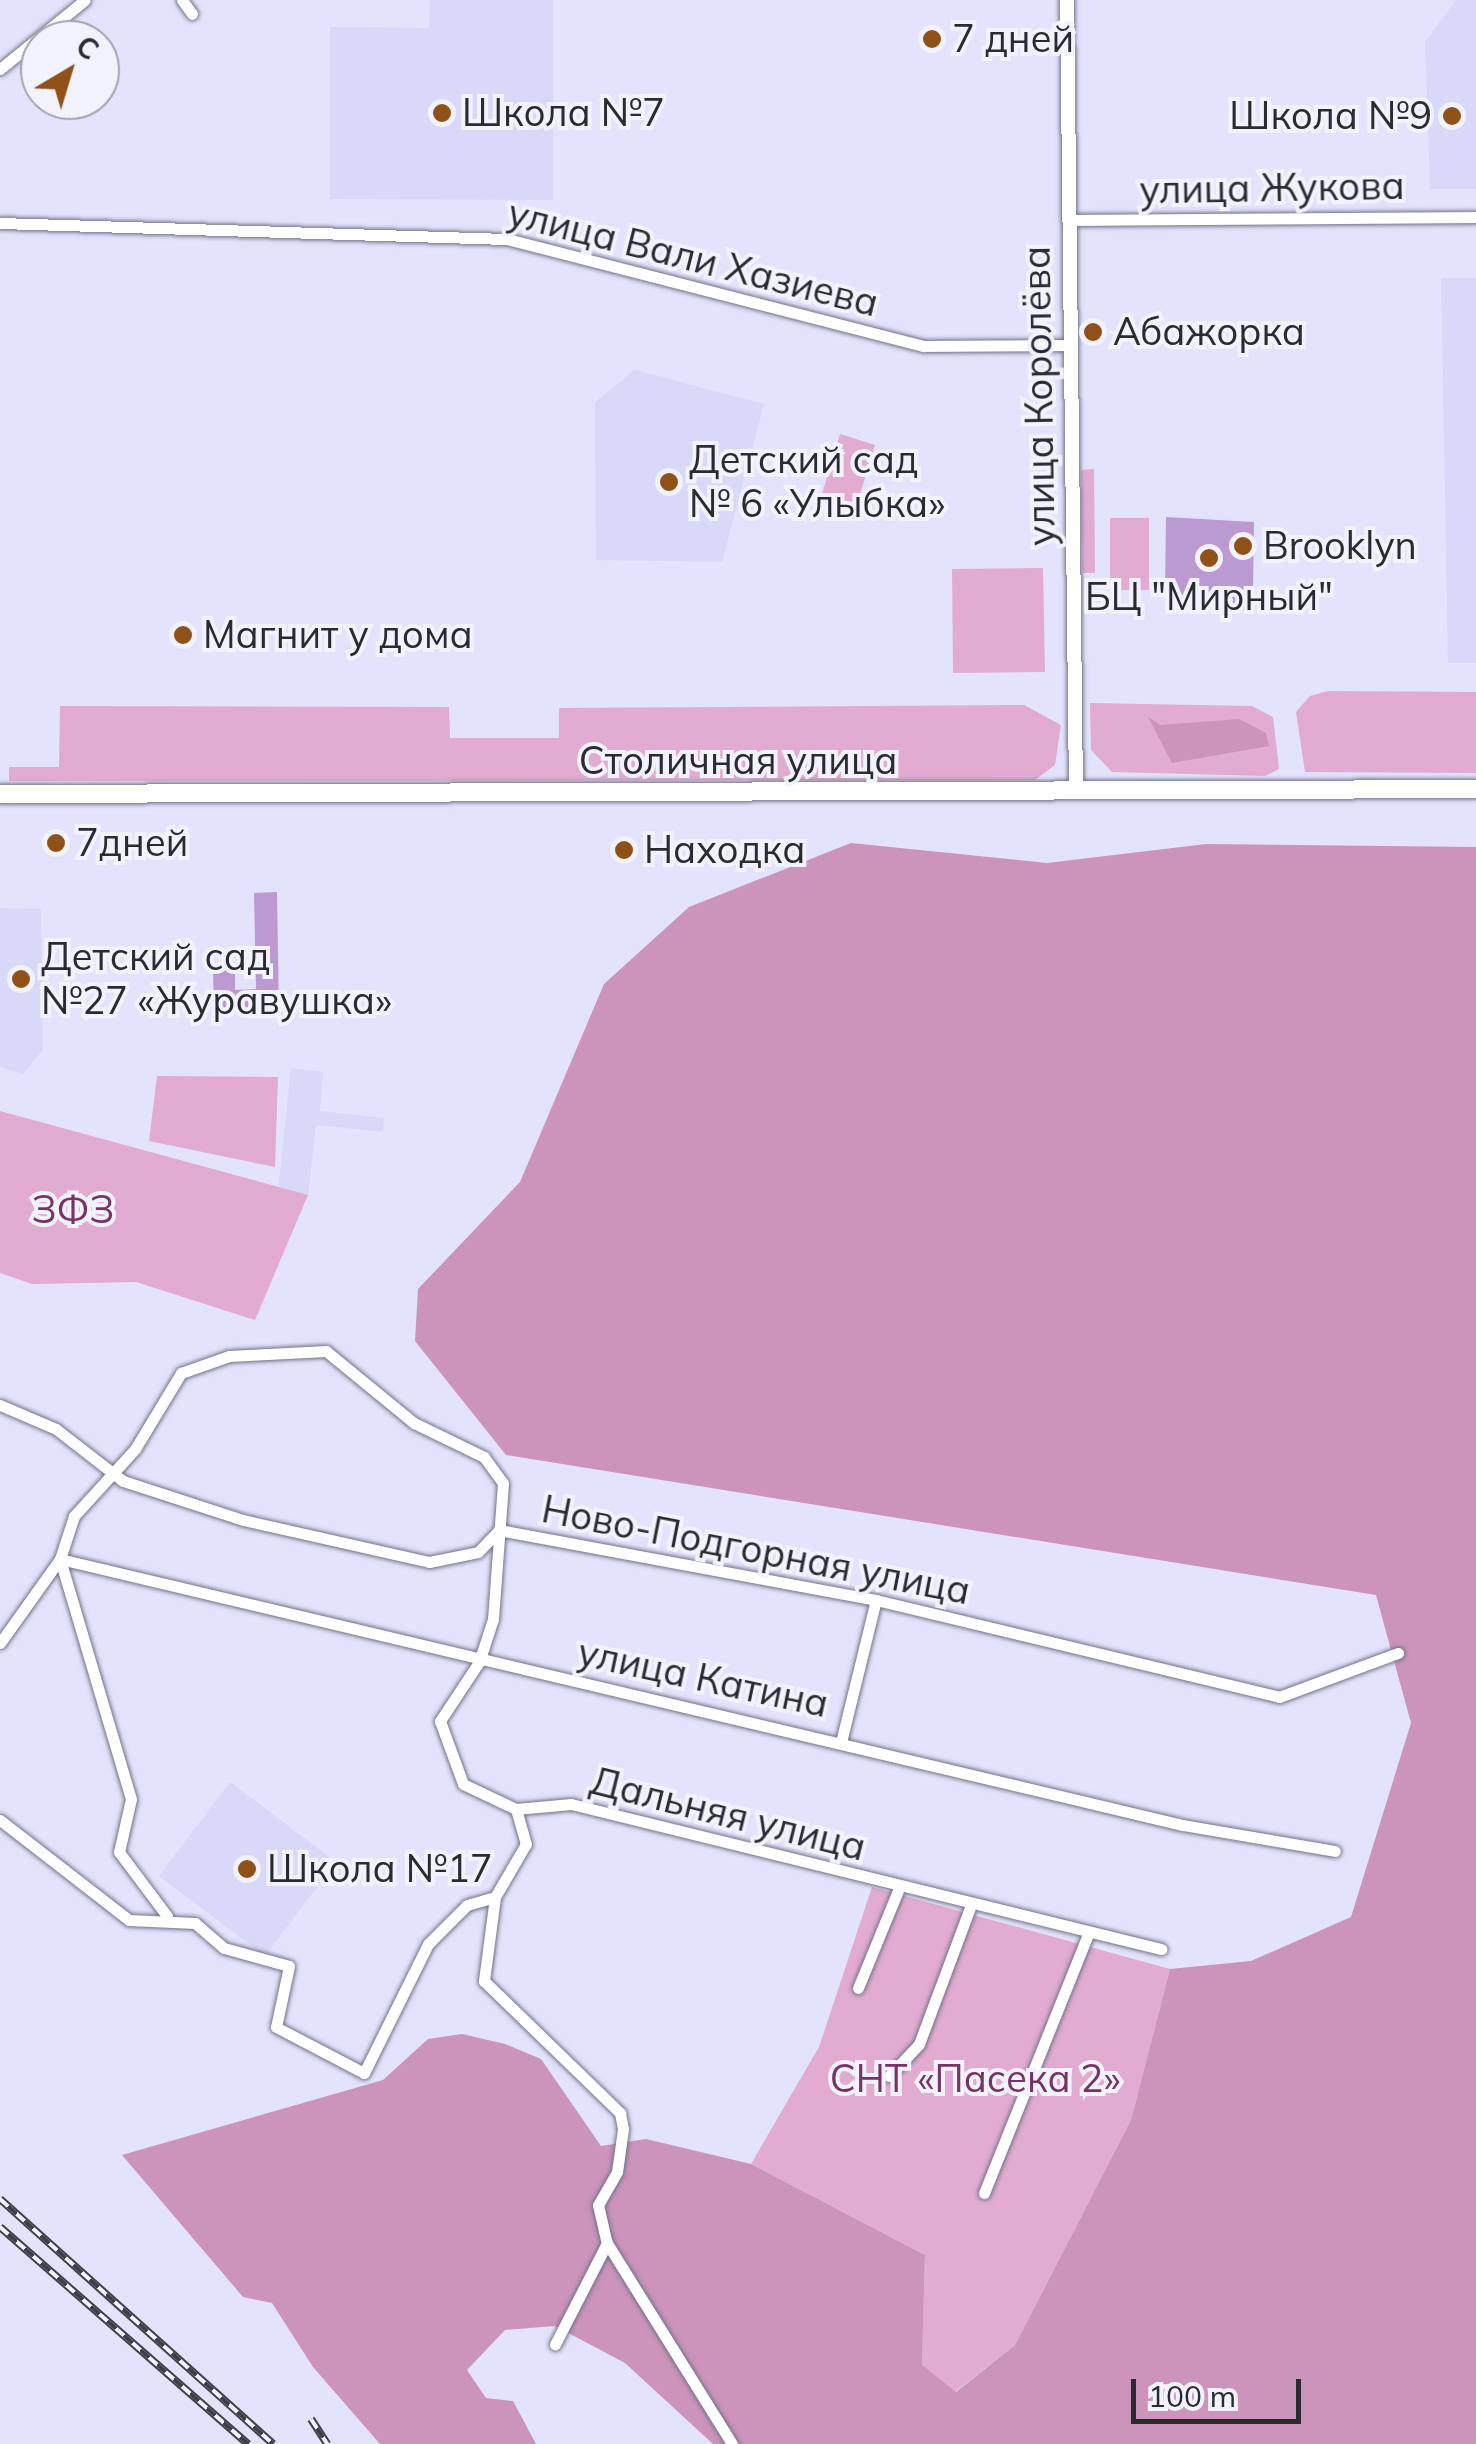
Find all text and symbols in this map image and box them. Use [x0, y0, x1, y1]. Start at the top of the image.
place label: 7 дней [952, 16, 1074, 62]
north arrow [20, 20, 120, 120]
text: С [69, 28, 106, 67]
marker: 7 дней [921, 28, 943, 50]
place label: Школа №7 [462, 90, 665, 136]
place label: Школа №9 [1229, 93, 1432, 139]
marker: Школа №7 [431, 102, 453, 124]
marker: Школа №9 [1441, 105, 1463, 127]
street label: улица Жукова [1139, 163, 1405, 213]
street label: улица Вали Хазиева [503, 190, 883, 326]
street label: улица Королёва [1014, 246, 1064, 546]
place label: Абажорка [1113, 309, 1305, 355]
marker: Абажорка [1082, 321, 1104, 343]
place label: Детский сад № 6 «Улыбка» [689, 437, 945, 526]
marker: Детский сад № 6 «Улыбка» [658, 471, 680, 493]
place label: Brooklyn [1263, 523, 1417, 569]
marker: Brooklyn [1232, 535, 1254, 557]
marker: БЦ "Мирный" [1198, 547, 1220, 569]
place label: БЦ "Мирный" [1085, 574, 1333, 620]
place label: Магнит у дома [203, 612, 473, 658]
marker: Магнит у дома [172, 624, 194, 646]
street label: Столичная улица [579, 738, 897, 784]
place label: 7дней [76, 820, 188, 866]
place label: Находка [644, 827, 805, 873]
marker: 7дней [45, 832, 67, 854]
marker: Находка [613, 839, 635, 861]
place label: Детский сад №27 «Журавушка» [41, 934, 392, 1024]
marker: Детский сад №27 «Журавушка» [10, 968, 32, 990]
park label: ЗФЗ [32, 1187, 114, 1233]
street label: Ново-Подгорная улица [538, 1486, 974, 1614]
street label: улица Катина [574, 1629, 832, 1727]
street label: Дальняя улица [586, 1758, 870, 1870]
place label: Школа №17 [267, 1846, 493, 1892]
marker: Школа №17 [236, 1858, 258, 1880]
park label: СНТ «Пасека 2» [830, 2056, 1120, 2102]
scale bar [1136, 2359, 1306, 2421]
text: 100 m [1148, 2377, 1236, 2415]

